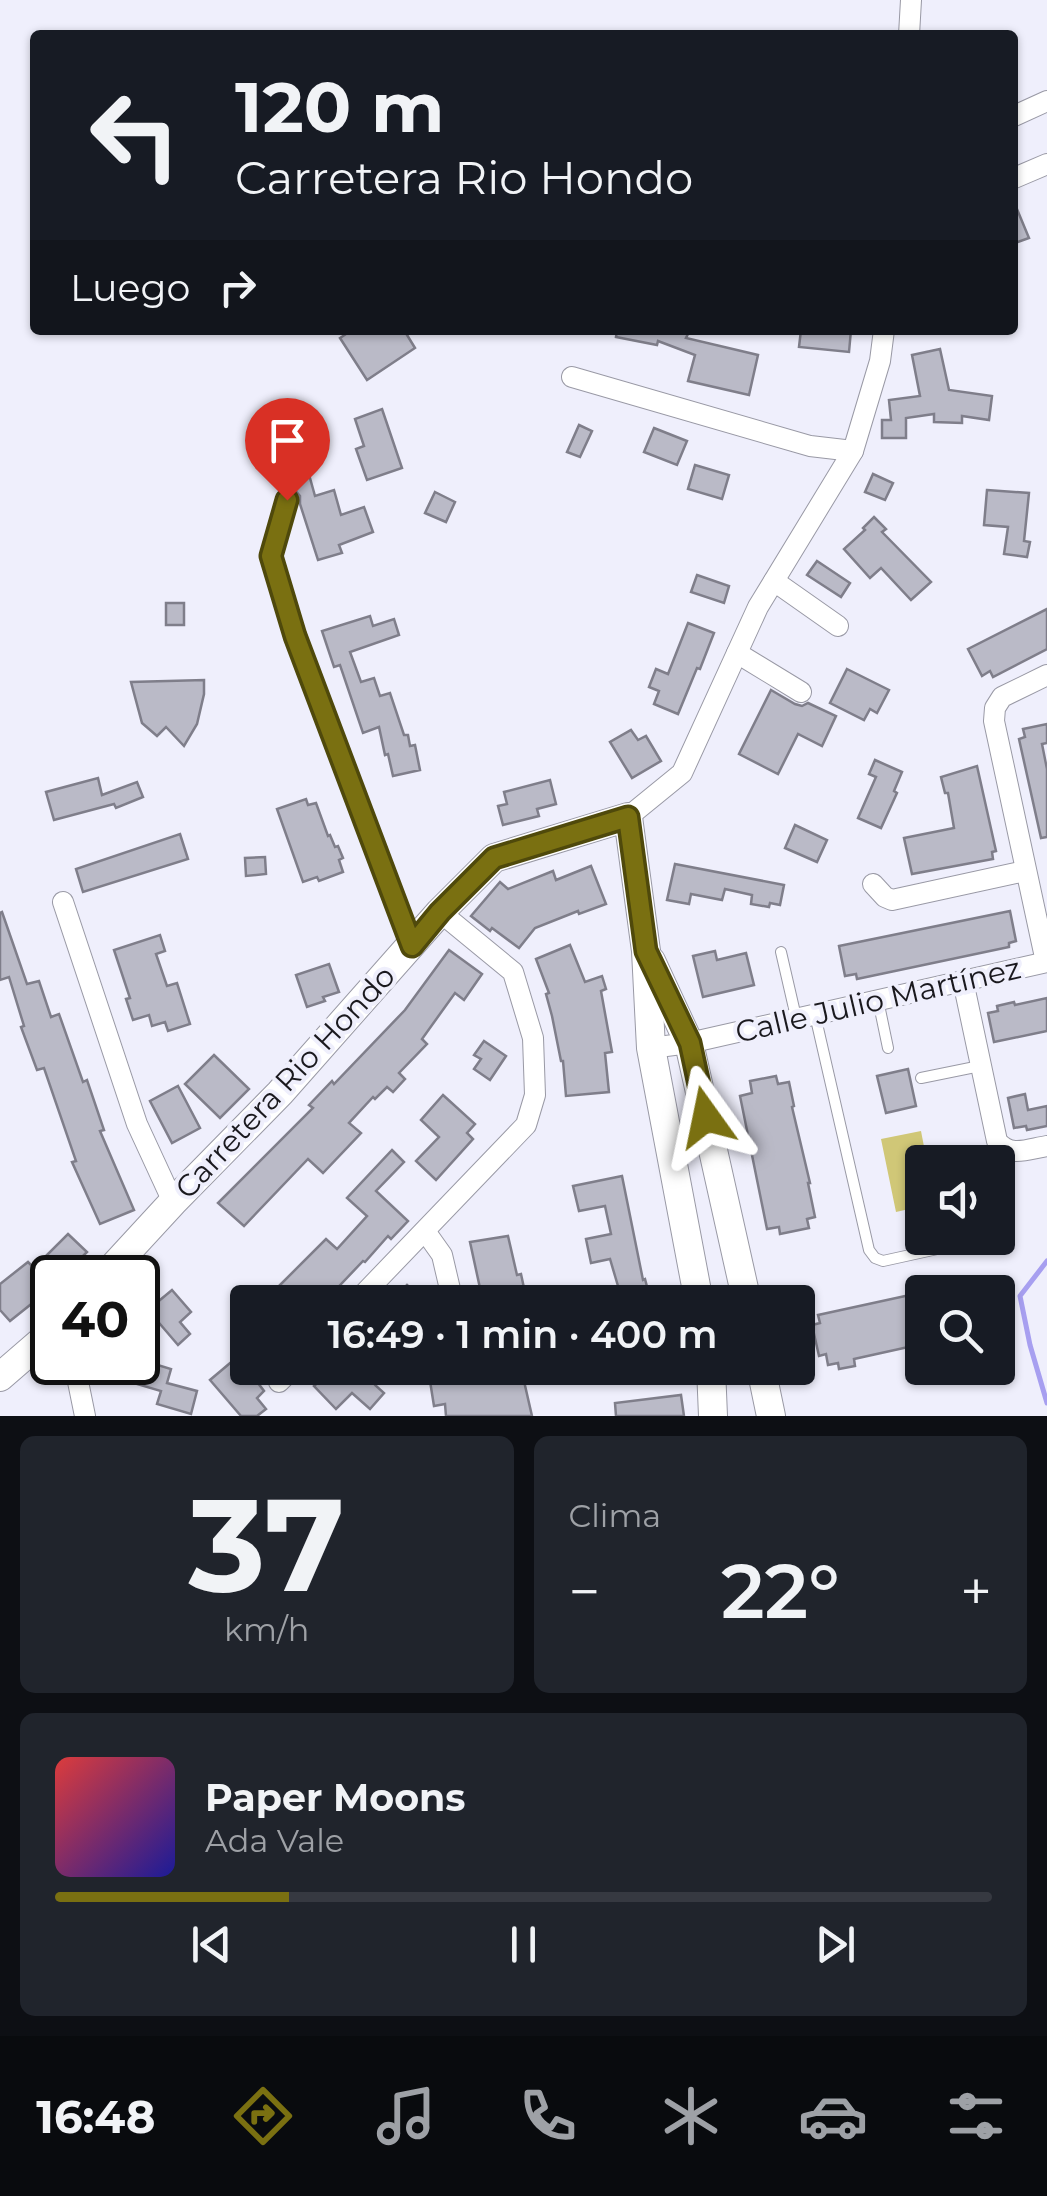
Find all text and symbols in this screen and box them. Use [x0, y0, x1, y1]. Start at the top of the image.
text: 120 m [235, 64, 445, 150]
icon: left [70, 70, 200, 200]
text: Carretera Rio Hondo [235, 150, 693, 205]
icon: right [210, 260, 265, 315]
text: Luego [70, 264, 190, 311]
pin [245, 398, 330, 501]
icon: arrive [260, 413, 315, 468]
street label: Calle Julio Martínez [732, 949, 1024, 1051]
street label: Carretera Rio Hondo [167, 958, 403, 1206]
position arrow [654, 1065, 758, 1169]
map controls [905, 1145, 1015, 1385]
button: sound [905, 1145, 1015, 1255]
speed limit sign: 40 [30, 1255, 160, 1385]
button: search [905, 1275, 1015, 1385]
text: 16:49 · 1 min · 400 m [328, 1311, 718, 1358]
text: 37 [189, 1465, 345, 1624]
text: Clima [569, 1496, 661, 1535]
text: 22° [721, 1545, 840, 1637]
text: − [569, 1558, 600, 1625]
text: + [960, 1558, 992, 1625]
text: km/h [224, 1610, 309, 1649]
text: Paper Moons [205, 1774, 466, 1821]
text: Ada Vale [205, 1821, 344, 1860]
icon: previous [184, 1917, 239, 1972]
icon: pause [496, 1917, 551, 1972]
icon: next [808, 1917, 863, 1972]
icon: directions [228, 2081, 298, 2151]
icon: music [371, 2081, 441, 2151]
icon: phone [513, 2081, 583, 2151]
icon: climate [656, 2081, 726, 2151]
icon: car [798, 2081, 868, 2151]
icon: filters [941, 2081, 1011, 2151]
text: 16:48 [36, 2089, 156, 2144]

